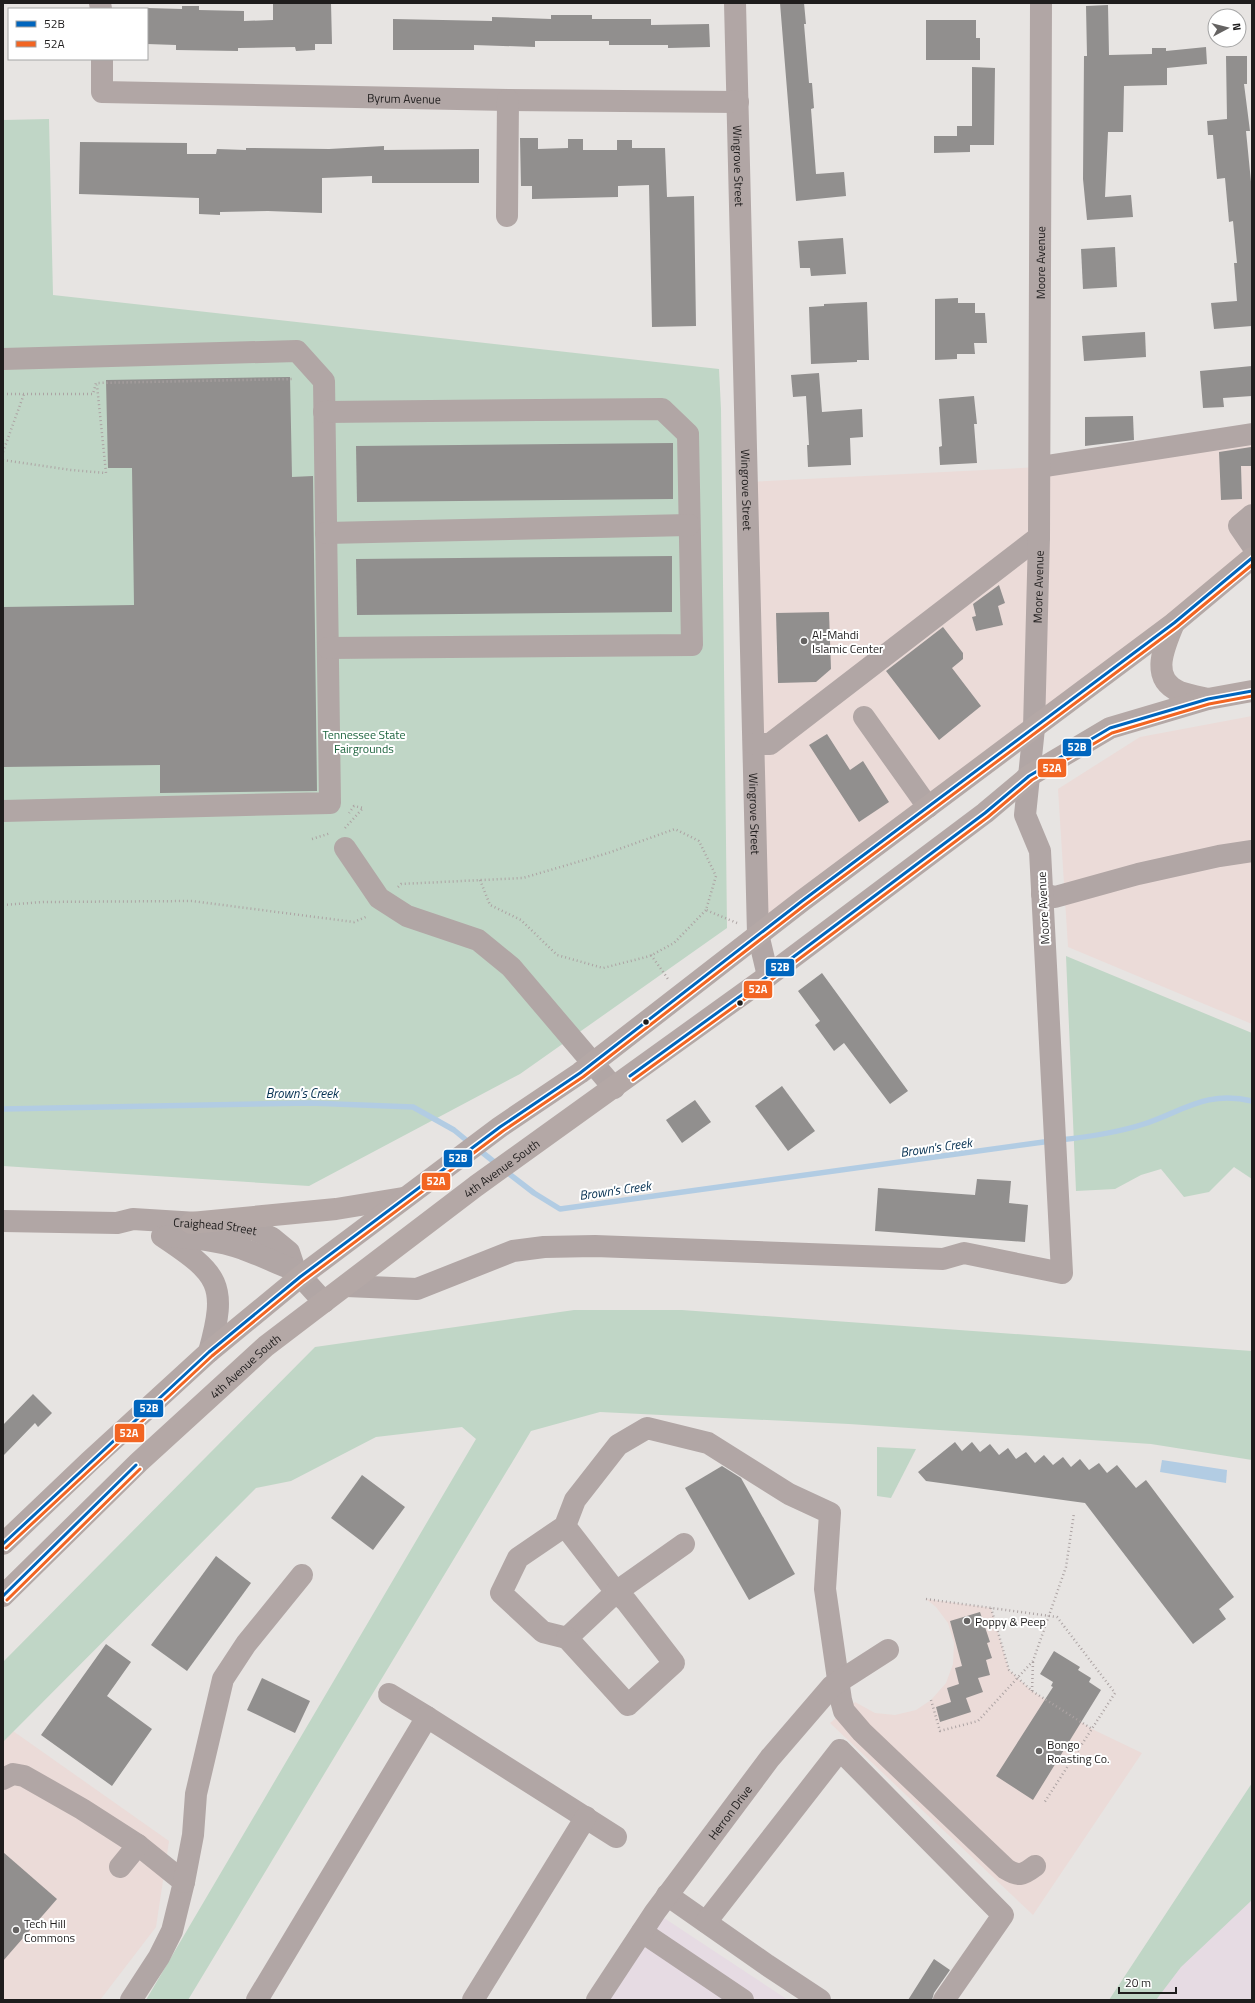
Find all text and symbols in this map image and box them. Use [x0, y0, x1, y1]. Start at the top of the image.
legend [8, 8, 148, 60]
north arrow [1207, 8, 1247, 48]
text: 52B [44, 14, 65, 33]
text: N [1229, 22, 1245, 32]
text: 52A [44, 34, 65, 53]
street label: Byrum Avenue [367, 88, 441, 108]
street label: Wingrove Street [729, 125, 750, 208]
street label: Moore Avenue [1030, 226, 1050, 299]
street label: Wingrove Street [737, 449, 758, 532]
street label: Moore Avenue [1027, 550, 1048, 624]
place label: Al-Mahdi Islamic Center [812, 625, 883, 658]
marker: Al-Mahdi Islamic Center [799, 636, 809, 646]
park label: Tennessee State Fairgrounds [322, 725, 406, 758]
line badge: 52B [1062, 738, 1092, 757]
text: 52B [1067, 739, 1087, 755]
line badge: 52A [1037, 758, 1067, 778]
text: 52A [1043, 760, 1062, 776]
street label: Wingrove Street [745, 773, 766, 856]
street label: Moore Avenue [1032, 871, 1054, 945]
line badge: 52B [765, 958, 795, 977]
text: 52B [770, 959, 790, 975]
line badge: 52A [743, 980, 773, 999]
text: 52A [749, 981, 768, 997]
unlabelled marker [735, 998, 745, 1008]
unlabelled marker [641, 1017, 651, 1027]
water label: Brown's Creek [266, 1083, 340, 1103]
water label: Brown's Creek [899, 1132, 975, 1162]
street label: 4th Avenue South [459, 1134, 543, 1202]
line badge: 52B [443, 1149, 473, 1168]
text: 52B [448, 1150, 468, 1166]
line badge: 52A [421, 1172, 451, 1191]
text: 52A [427, 1173, 446, 1189]
water label: Brown's Creek [578, 1175, 654, 1205]
street label: Craighead Street [173, 1212, 259, 1240]
street label: 4th Avenue South [205, 1329, 285, 1403]
line badge: 52B [133, 1399, 164, 1418]
text: 52B [139, 1400, 159, 1416]
line badge: 52A [114, 1423, 145, 1443]
text: 52A [120, 1425, 139, 1441]
place label: Poppy & Peep [975, 1612, 1046, 1631]
marker: Poppy & Peep [962, 1616, 972, 1626]
place label: Bongo Roasting Co. [1047, 1735, 1110, 1768]
marker: Bongo Roasting Co. [1034, 1746, 1044, 1756]
street label: Herron Drive [703, 1781, 756, 1843]
place label: Tech Hill Commons [24, 1914, 76, 1947]
marker: Tech Hill Commons [11, 1925, 21, 1935]
scale bar [1119, 1969, 1176, 1995]
text: 20 m [1125, 1973, 1151, 1992]

